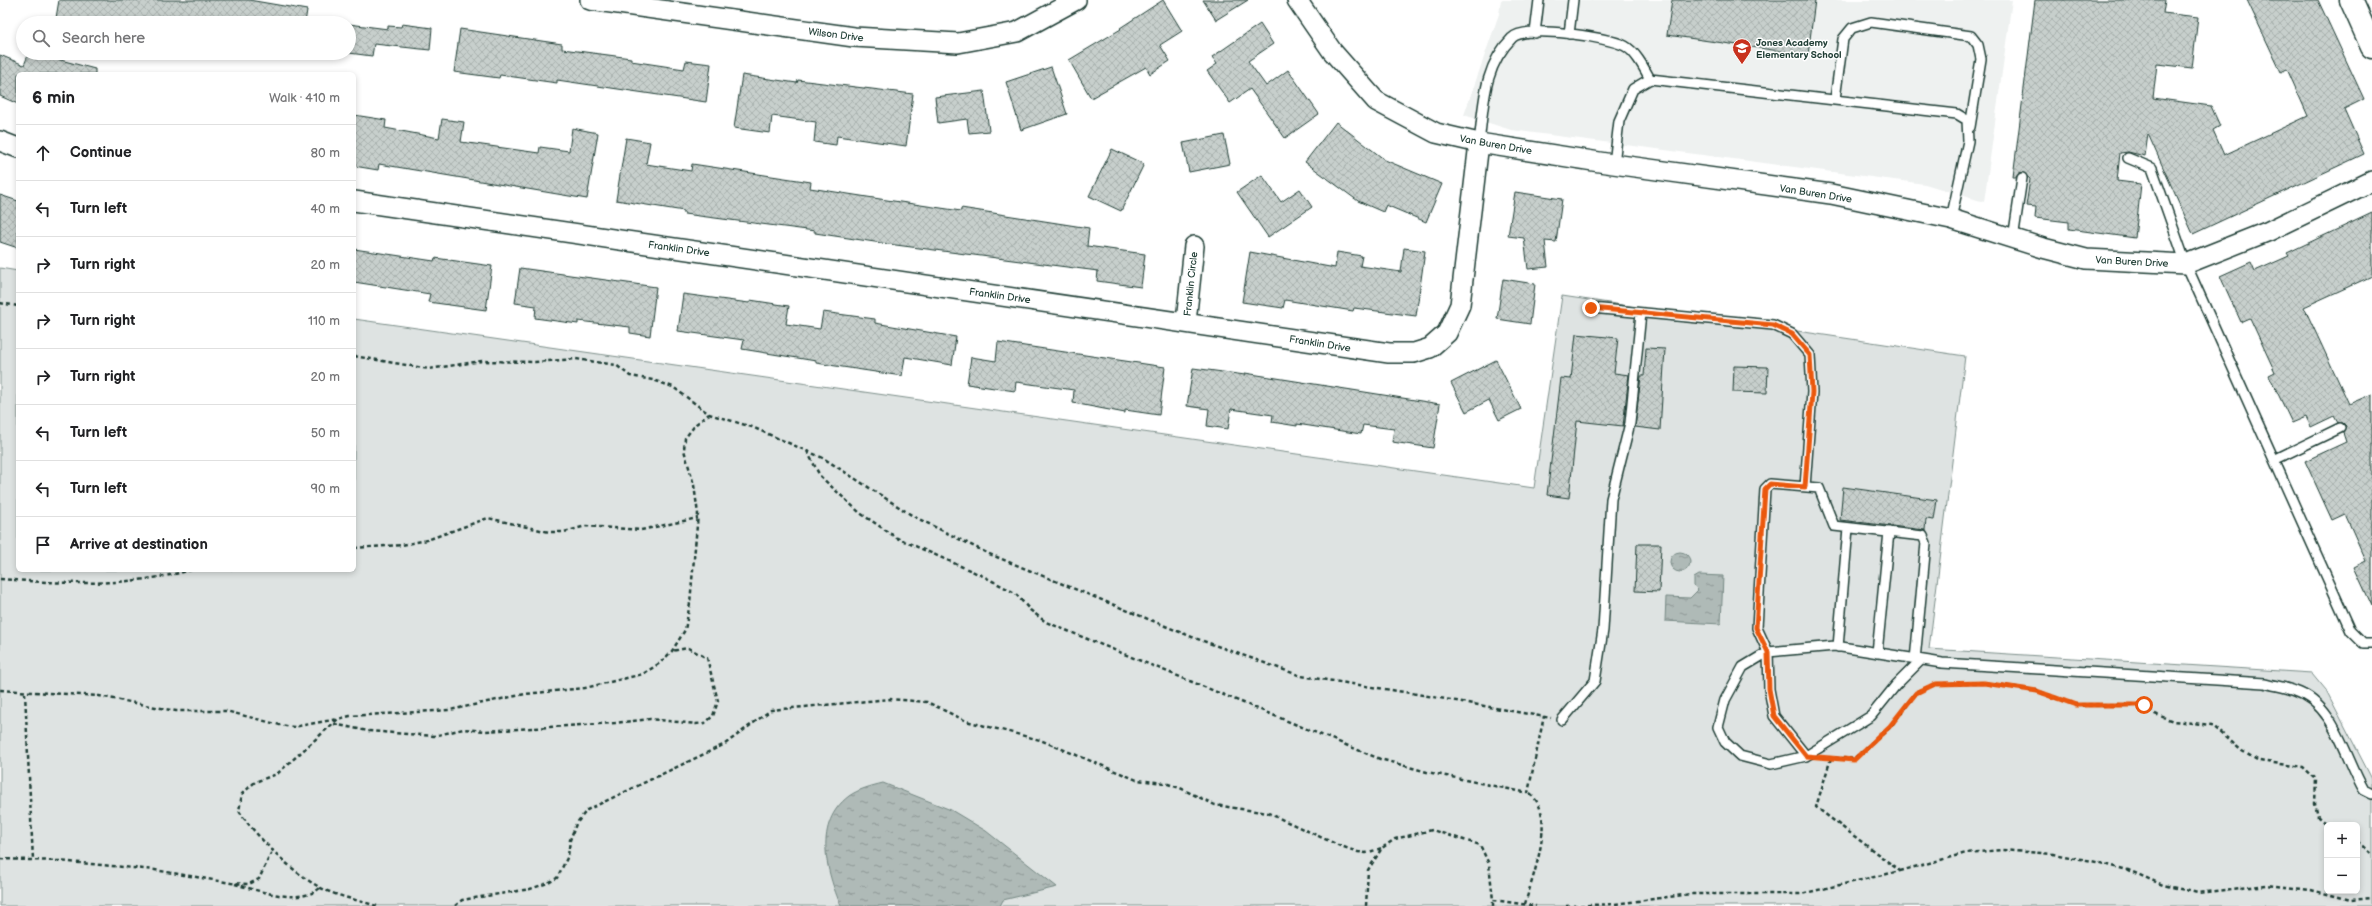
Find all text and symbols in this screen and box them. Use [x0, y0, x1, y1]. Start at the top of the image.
search box [16, 16, 356, 60]
street label: Wilson Drive [808, 26, 864, 44]
icon: search [30, 27, 52, 49]
text: Search here [62, 29, 145, 48]
school or university icon: Jones Academy Elementary School [1731, 37, 1753, 65]
place label: Jones Academy Elementary School [1756, 37, 1842, 61]
text: 6 min [32, 88, 75, 108]
text: Walk · 410 m [269, 90, 340, 106]
street label: Van Buren Drive [1459, 133, 1533, 157]
icon: ahead [32, 142, 54, 164]
text: Continue [70, 143, 132, 162]
text: 80 m [311, 145, 340, 161]
street label: Van Buren Drive [1779, 182, 1853, 206]
icon: left [32, 198, 54, 220]
text: Turn left [70, 199, 127, 218]
text: 40 m [310, 201, 340, 217]
street label: Franklin Drive [647, 239, 710, 259]
street label: Franklin Circle [1182, 251, 1200, 317]
icon: right [32, 254, 54, 276]
street label: Van Buren Drive [2095, 254, 2169, 270]
text: Turn right [70, 255, 135, 274]
text: 20 m [310, 257, 340, 273]
street label: Franklin Drive [968, 286, 1031, 306]
route end [1582, 299, 1600, 317]
icon: right [32, 310, 54, 332]
text: Turn right [70, 311, 135, 330]
text: 110 m [308, 313, 340, 329]
street label: Franklin Drive [1288, 333, 1351, 355]
icon: right [32, 366, 54, 388]
text: Turn right [70, 367, 135, 386]
text: 20 m [310, 369, 340, 385]
icon: left [32, 422, 54, 444]
text: Turn left [70, 423, 127, 442]
text: 50 m [311, 425, 340, 441]
icon: left [32, 478, 54, 500]
text: Turn left [70, 479, 127, 498]
text: 90 m [311, 481, 340, 497]
icon: arrive [32, 534, 54, 556]
text: Arrive at destination [70, 535, 208, 554]
route start [2135, 696, 2153, 714]
map controls [2324, 822, 2360, 894]
button: + [2324, 822, 2360, 858]
button: − [2324, 858, 2360, 894]

